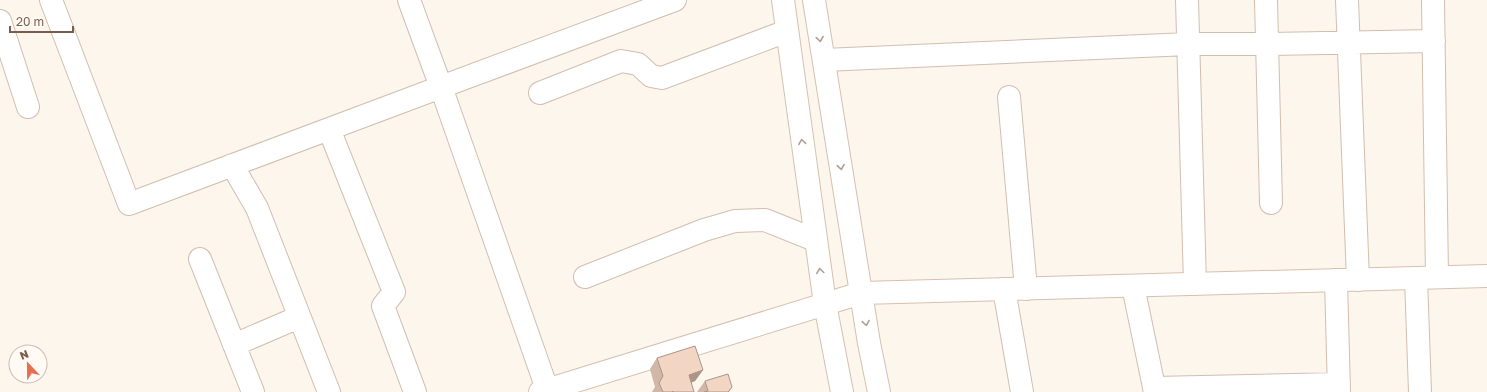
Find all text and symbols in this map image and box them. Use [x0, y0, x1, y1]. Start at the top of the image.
scale bar [10, 8, 73, 34]
text: 20 m [16, 14, 44, 29]
one-way arrow [815, 35, 824, 42]
one-way arrow [798, 139, 807, 145]
one-way arrow [836, 164, 845, 170]
one-way arrow [816, 268, 825, 274]
one-way arrow [861, 320, 869, 326]
north arrow [8, 344, 48, 384]
text: N [18, 347, 30, 362]

